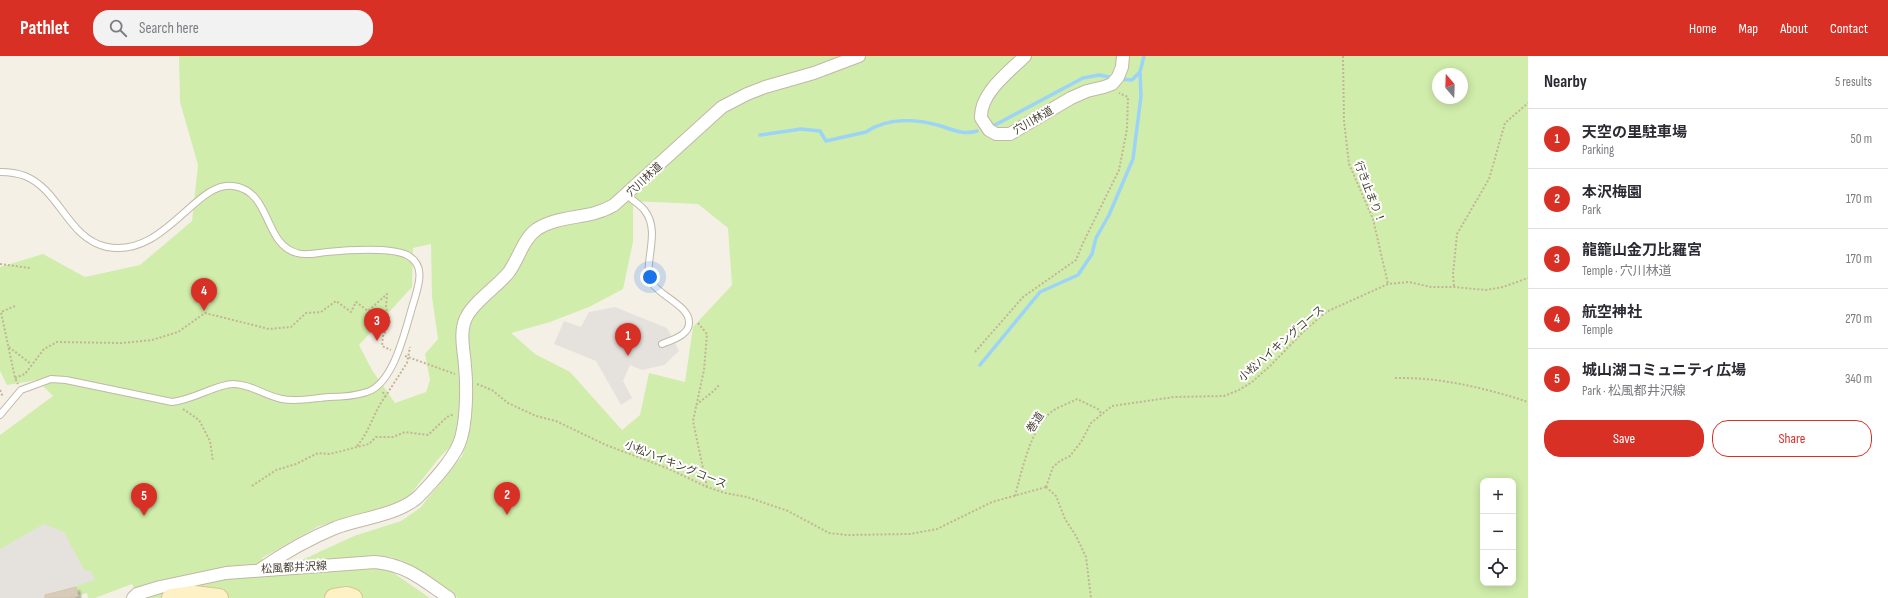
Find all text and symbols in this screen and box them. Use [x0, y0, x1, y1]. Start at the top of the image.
search box [93, 10, 373, 46]
text: Pathlet [20, 17, 69, 40]
icon: search [107, 17, 129, 39]
text: Search here [139, 19, 199, 38]
text: Home [1689, 20, 1717, 37]
text: Map [1739, 20, 1758, 37]
text: About [1780, 20, 1808, 37]
text: Contact [1830, 20, 1868, 37]
north arrow [1432, 68, 1468, 104]
text: Nearby [1544, 72, 1587, 92]
text: 5 results [1835, 74, 1872, 90]
street label: 穴川林道 [1011, 104, 1056, 137]
text: 天空の里駐車場 [1582, 123, 1687, 142]
text: 1 [1554, 131, 1560, 147]
text: 50 m [1851, 131, 1872, 147]
text: Parking [1582, 142, 1614, 158]
street label: 行き止まり！ [1352, 159, 1387, 225]
street label: 穴川林道 [624, 160, 665, 199]
text: 本沢梅園 [1582, 183, 1642, 202]
text: 2 [1554, 191, 1560, 207]
text: 170 m [1846, 191, 1872, 207]
text: Park [1582, 202, 1601, 218]
text: 龍籠山金刀比羅宮 [1582, 241, 1702, 260]
text: 3 [1554, 251, 1560, 267]
text: 170 m [1846, 251, 1872, 267]
text: Temple · 穴川林道 [1582, 263, 1672, 279]
your location [640, 267, 660, 287]
pin: 4 [191, 278, 217, 311]
street label: 小松ハイキングコース [1236, 303, 1327, 384]
text: 航空神社 [1582, 303, 1642, 322]
pin: 3 [364, 308, 390, 341]
text: 4 [1554, 311, 1560, 327]
text: 270 m [1845, 311, 1872, 327]
text: Temple [1582, 322, 1613, 338]
pin: 1 [615, 323, 641, 356]
text: 城山湖コミュニティ広場 [1582, 361, 1746, 380]
text: 5 [1554, 371, 1560, 387]
text: 340 m [1845, 371, 1872, 387]
text: Park · 松風都井沢線 [1582, 383, 1686, 399]
street label: 巻道 [1024, 410, 1047, 435]
button: Save [1544, 420, 1704, 457]
button: Share [1712, 420, 1872, 457]
street label: 小松ハイキングコース [623, 438, 729, 491]
map controls [1480, 478, 1516, 586]
button: + [1480, 478, 1516, 514]
pin: 2 [494, 482, 520, 515]
pin: 5 [131, 483, 157, 516]
button: − [1480, 514, 1516, 550]
button: locate [1480, 550, 1516, 586]
street label: 松風都井沢線 [261, 559, 327, 576]

